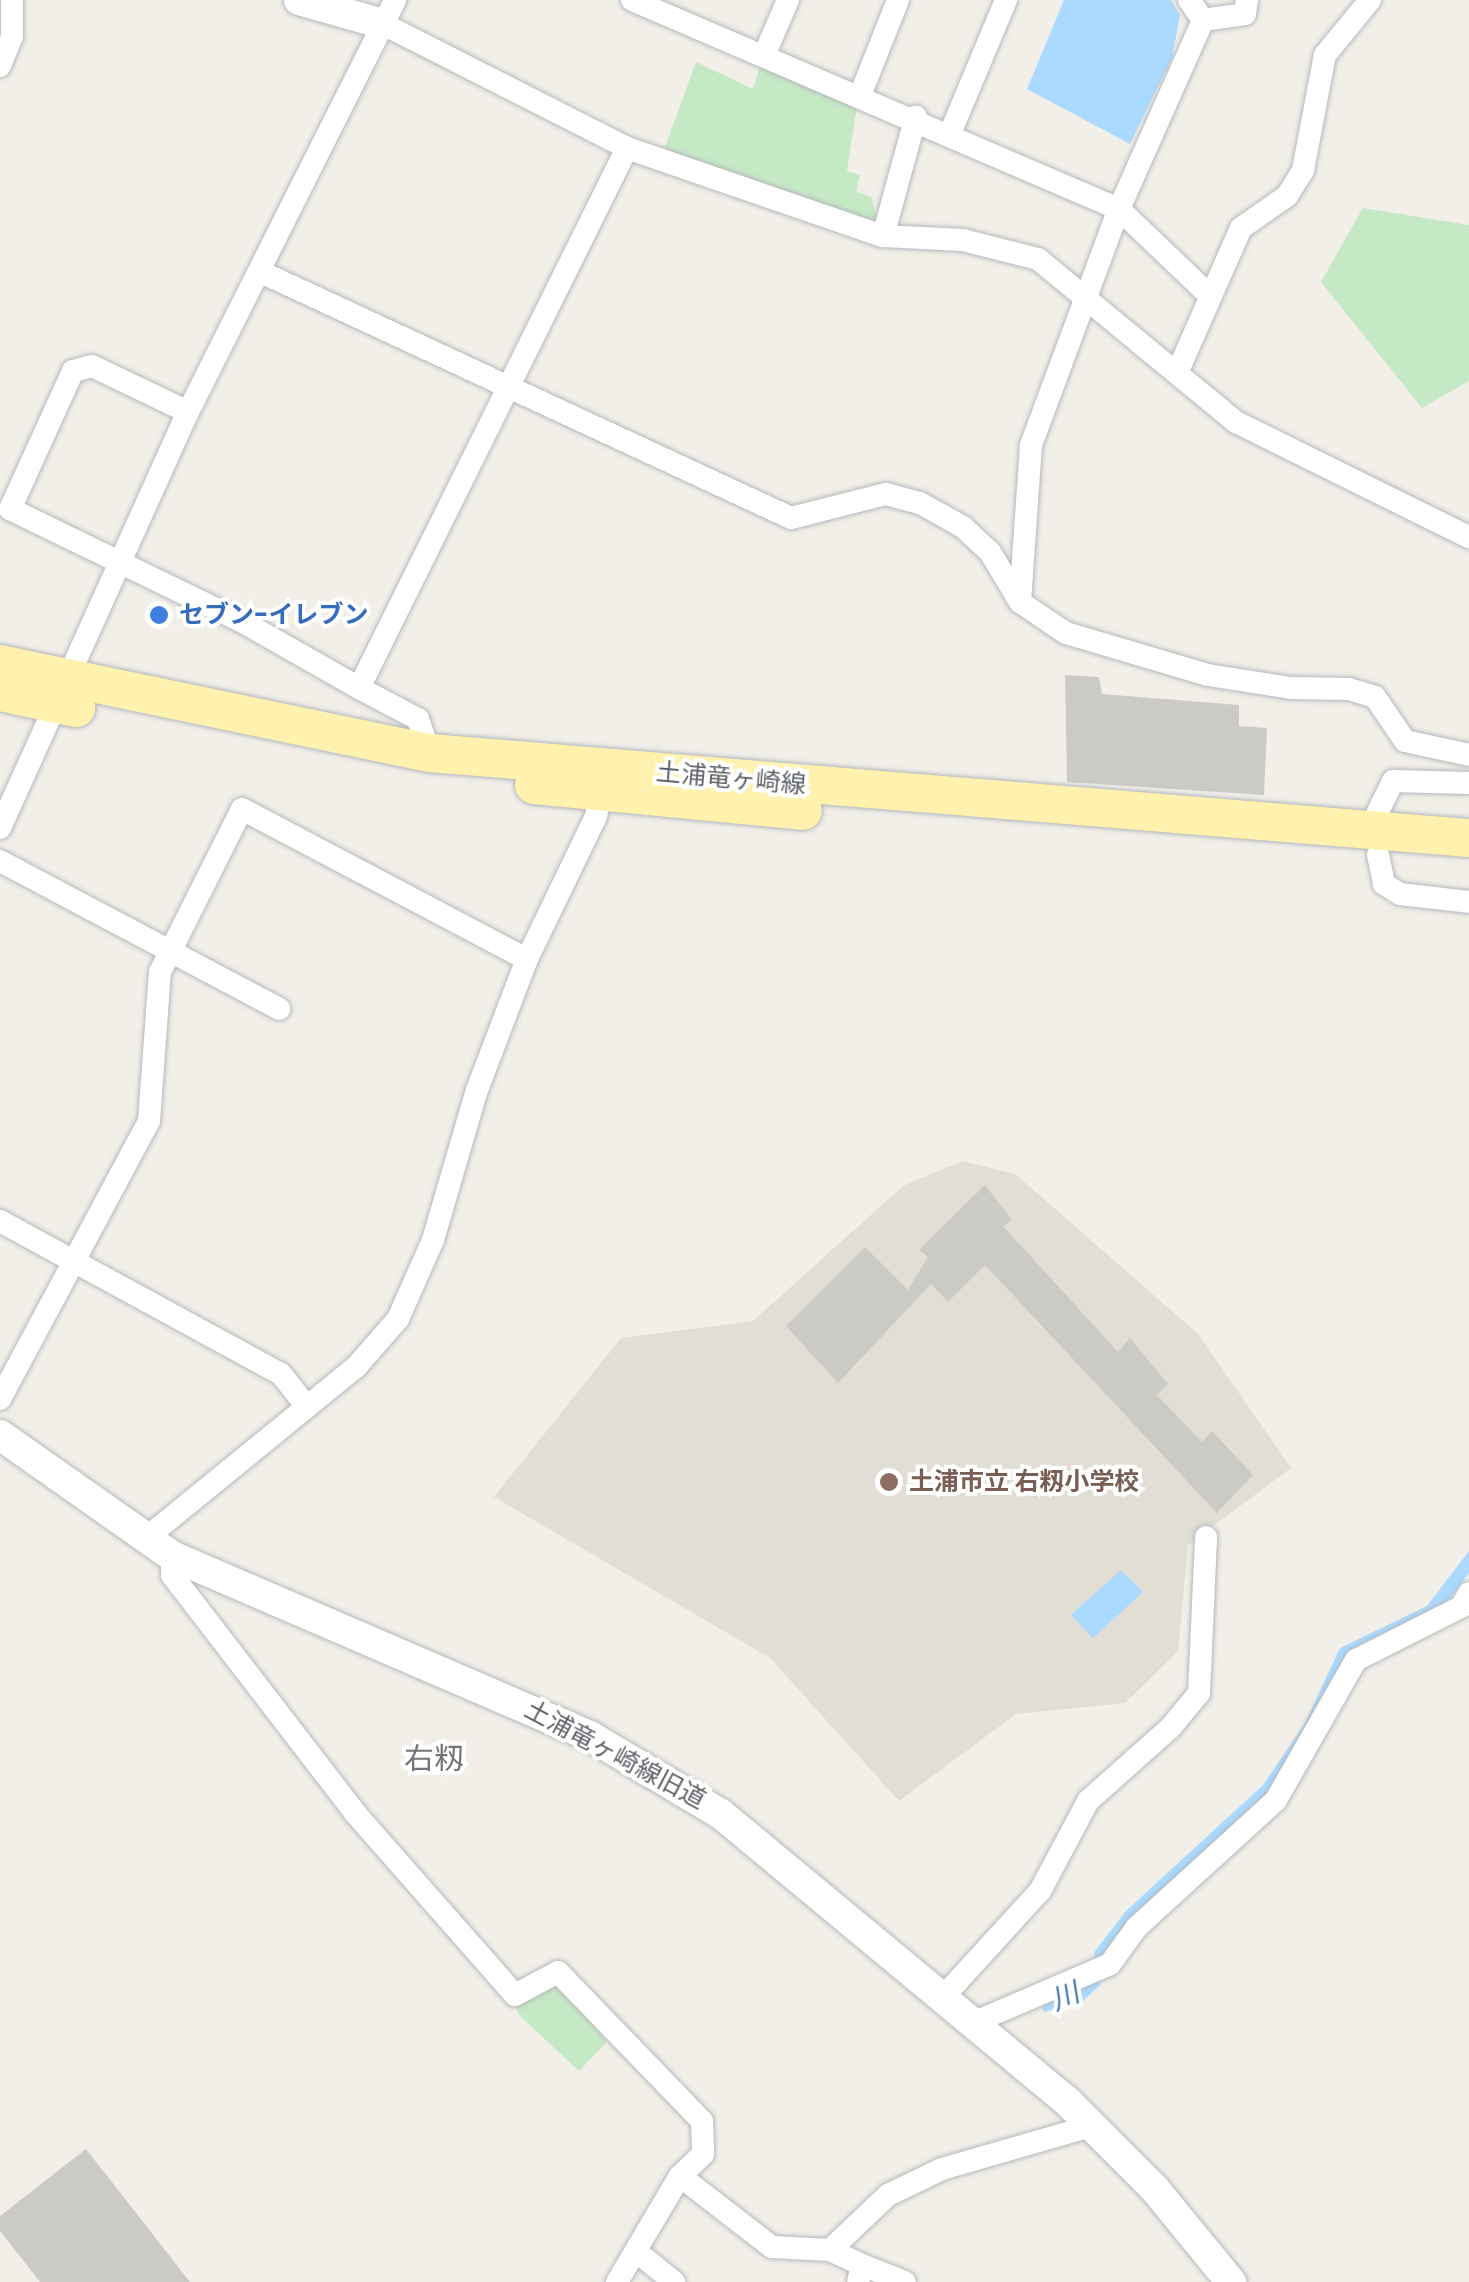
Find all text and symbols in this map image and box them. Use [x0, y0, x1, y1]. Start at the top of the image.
place label: セブン-イレブン [179, 600, 368, 630]
marker: セブン-イレブン [148, 604, 170, 626]
street label: 土浦竜ヶ崎線 [655, 758, 807, 800]
place label: 土浦市立 右籾小学校 [909, 1467, 1139, 1497]
marker: 土浦市立 右籾小学校 [878, 1471, 900, 1493]
street label: 土浦竜ヶ崎線旧道 [520, 1695, 710, 1815]
district label: 右籾 [404, 1741, 464, 1777]
water label: 川 [1046, 1976, 1084, 2018]

